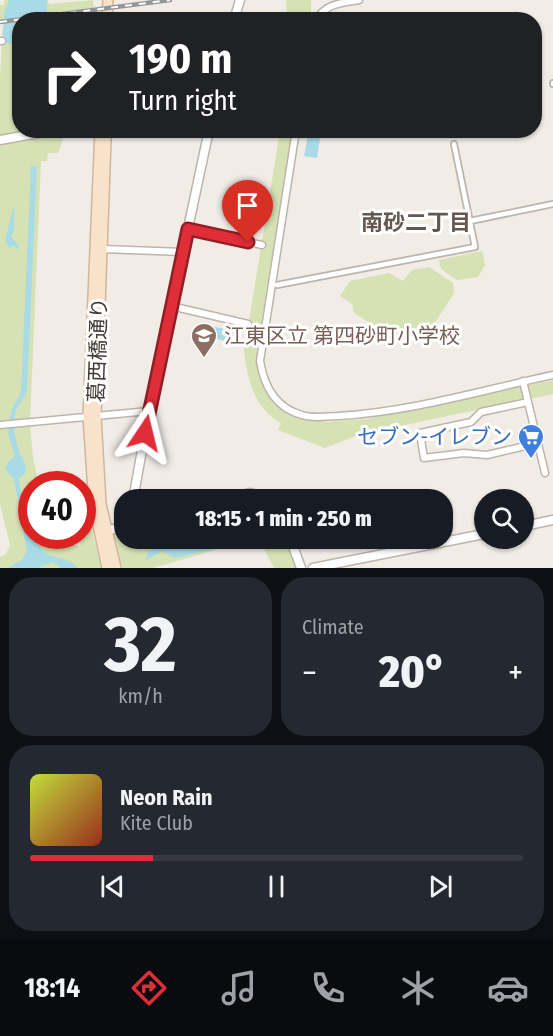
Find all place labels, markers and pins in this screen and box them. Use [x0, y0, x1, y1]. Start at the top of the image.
pin [222, 180, 273, 242]
school or university icon: 江東区立 第四砂町小学校 [189, 321, 219, 359]
place label: 江東区立 第四砂町小学校 [224, 323, 460, 349]
supermarket icon: セブン-イレブン [516, 422, 546, 460]
place label: セブン-イレブン [357, 424, 512, 450]

